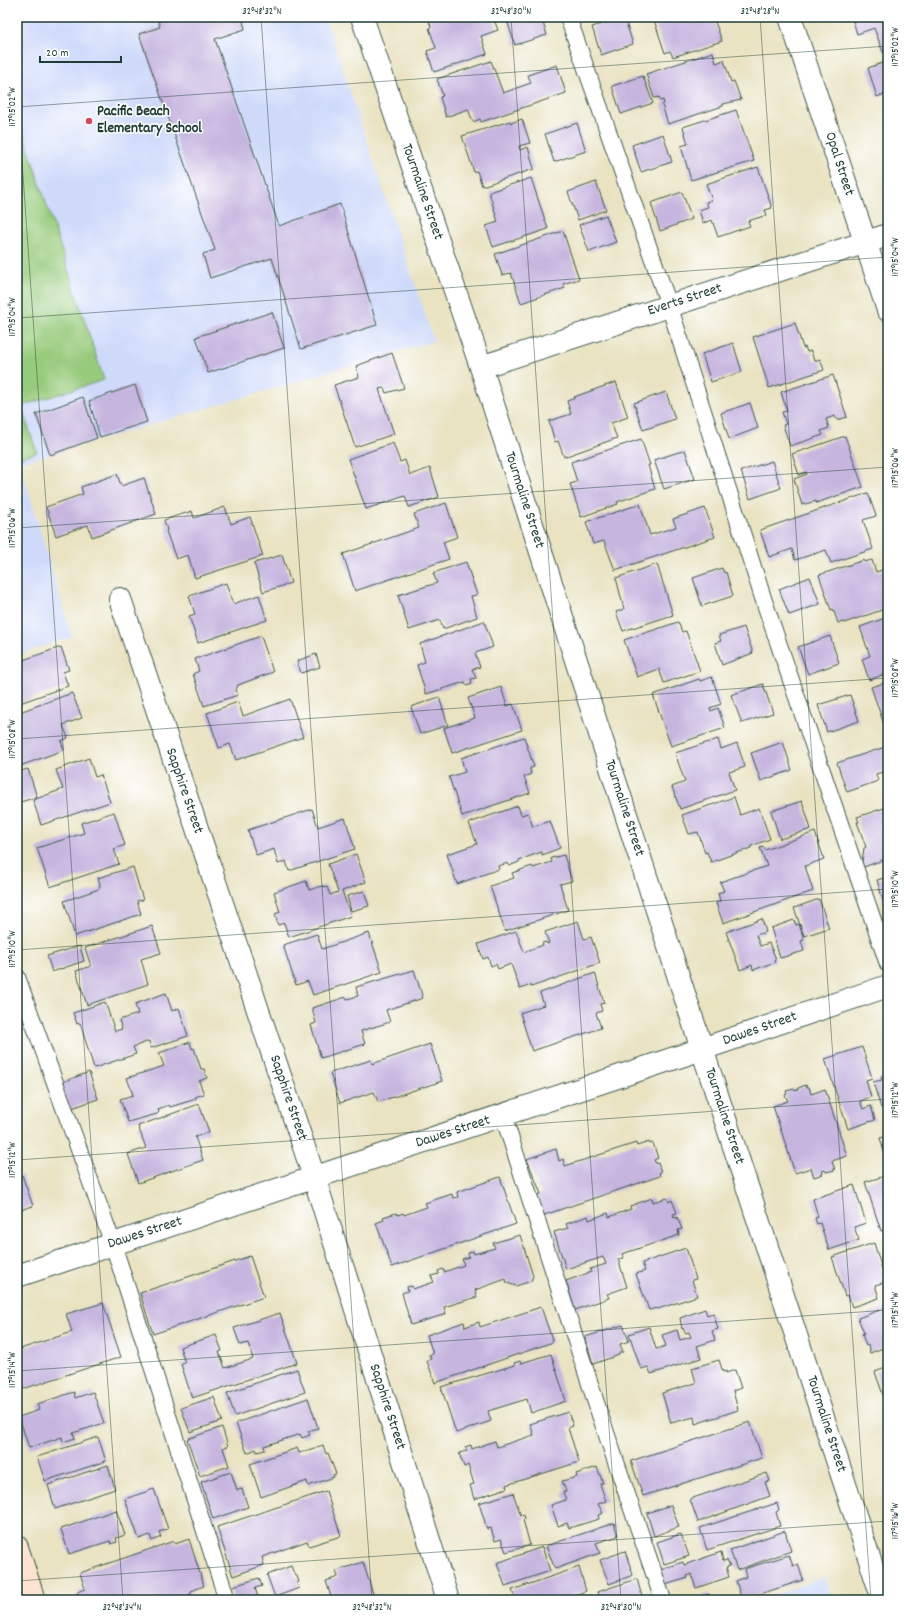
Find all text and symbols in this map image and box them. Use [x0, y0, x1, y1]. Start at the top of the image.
text: 32°48'32"N [242, 5, 282, 19]
text: 32°48'30"N [491, 5, 531, 19]
text: 32°48'28"N [740, 5, 780, 19]
text: 117°15'02"W [889, 27, 903, 67]
scale bar [40, 38, 121, 64]
text: 20 m [46, 45, 69, 62]
text: 117°15'02"W [6, 87, 20, 127]
place label: Pacific Beach Elementary School [97, 101, 202, 140]
marker: Pacific Beach Elementary School [84, 116, 94, 126]
street label: Opal Street [818, 129, 860, 199]
street label: Tourmaline Street [395, 141, 449, 243]
text: 117°15'04"W [889, 237, 903, 277]
street label: Everts Street [645, 278, 725, 322]
text: 117°15'04"W [6, 297, 20, 337]
text: 117°15'06"W [889, 448, 903, 488]
street label: Tourmaline Street [498, 449, 550, 552]
text: 117°15'06"W [6, 508, 20, 548]
text: 117°15'08"W [889, 658, 903, 697]
text: 117°15'08"W [6, 719, 20, 758]
street label: Sapphire Street [159, 745, 209, 837]
street label: Tourmaline Street [598, 757, 650, 860]
text: 117°15'10"W [889, 870, 903, 908]
text: 117°15'10"W [6, 930, 20, 968]
street label: Dawes Street [720, 1006, 801, 1052]
street label: Sapphire Street [263, 1052, 313, 1144]
street label: Tourmaline Street [698, 1065, 750, 1168]
text: 117°15'12"W [889, 1082, 903, 1118]
street label: Dawes Street [413, 1109, 494, 1154]
text: 117°15'12"W [6, 1142, 20, 1178]
street label: Dawes Street [105, 1210, 186, 1255]
text: 117°15'14"W [889, 1292, 903, 1328]
text: 117°15'14"W [6, 1352, 20, 1388]
street label: Sapphire Street [363, 1361, 411, 1453]
street label: Tourmaline Street [800, 1373, 852, 1476]
text: 117°15'16"W [889, 1502, 903, 1539]
text: 32°48'34"N [102, 1601, 142, 1615]
text: 32°48'32"N [352, 1601, 392, 1615]
text: 32°48'30"N [601, 1601, 641, 1615]

